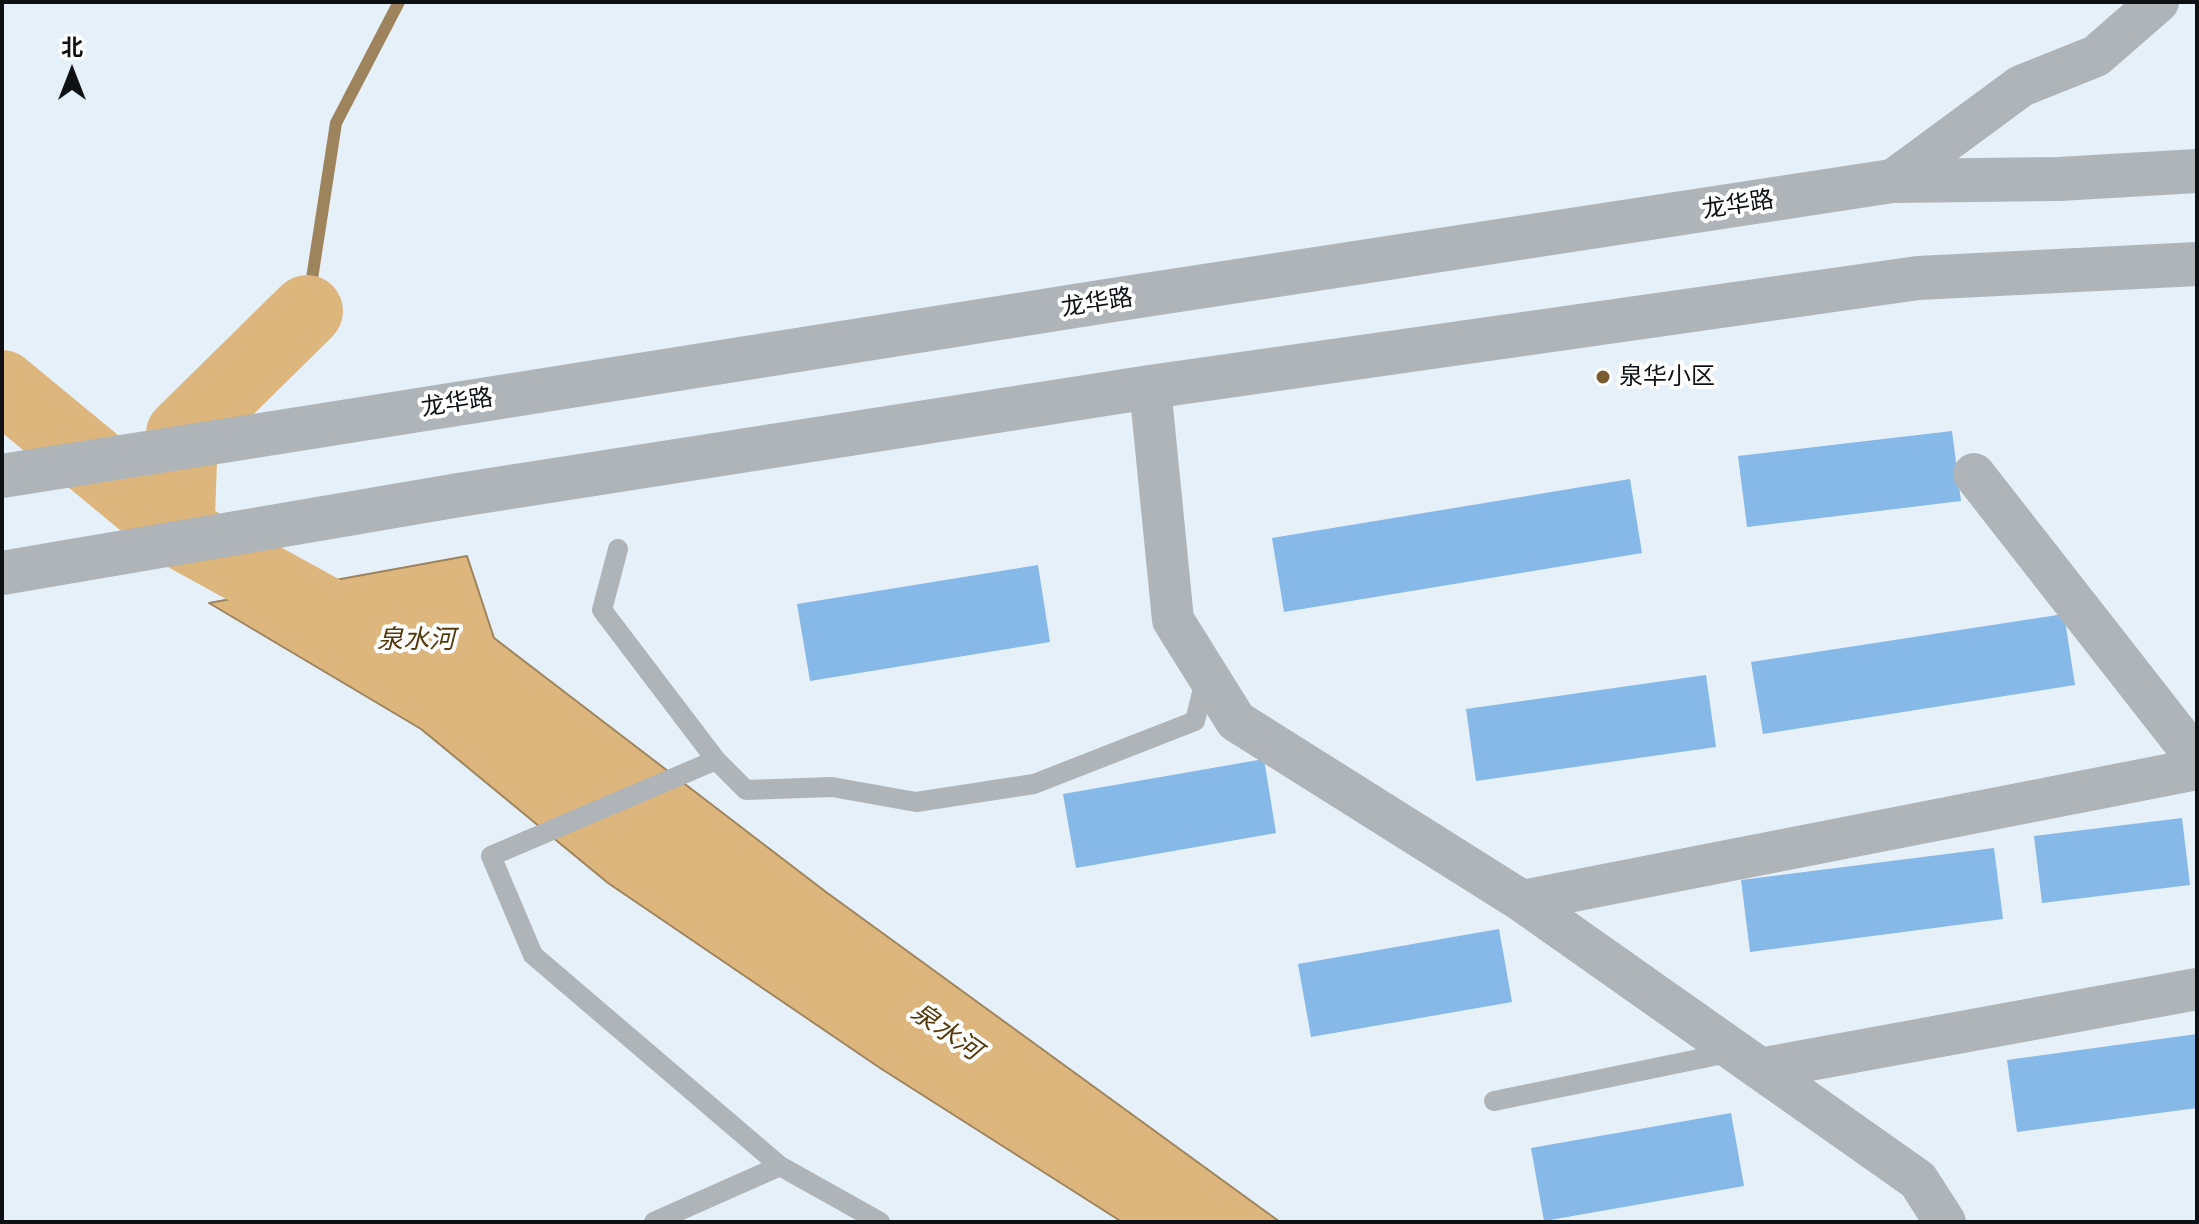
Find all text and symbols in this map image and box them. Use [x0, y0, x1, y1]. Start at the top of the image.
north arrow [32, 32, 112, 112]
text: 北 [61, 37, 83, 59]
street label: 龙华路 [1700, 185, 1776, 225]
street label: 龙华路 [1059, 283, 1135, 323]
place label: 泉华小区 [1619, 363, 1715, 391]
marker: 泉华小区 [1594, 368, 1612, 386]
street label: 龙华路 [419, 383, 495, 423]
water label: 泉水河 [377, 624, 455, 656]
water label: 泉水河 [905, 997, 987, 1067]

